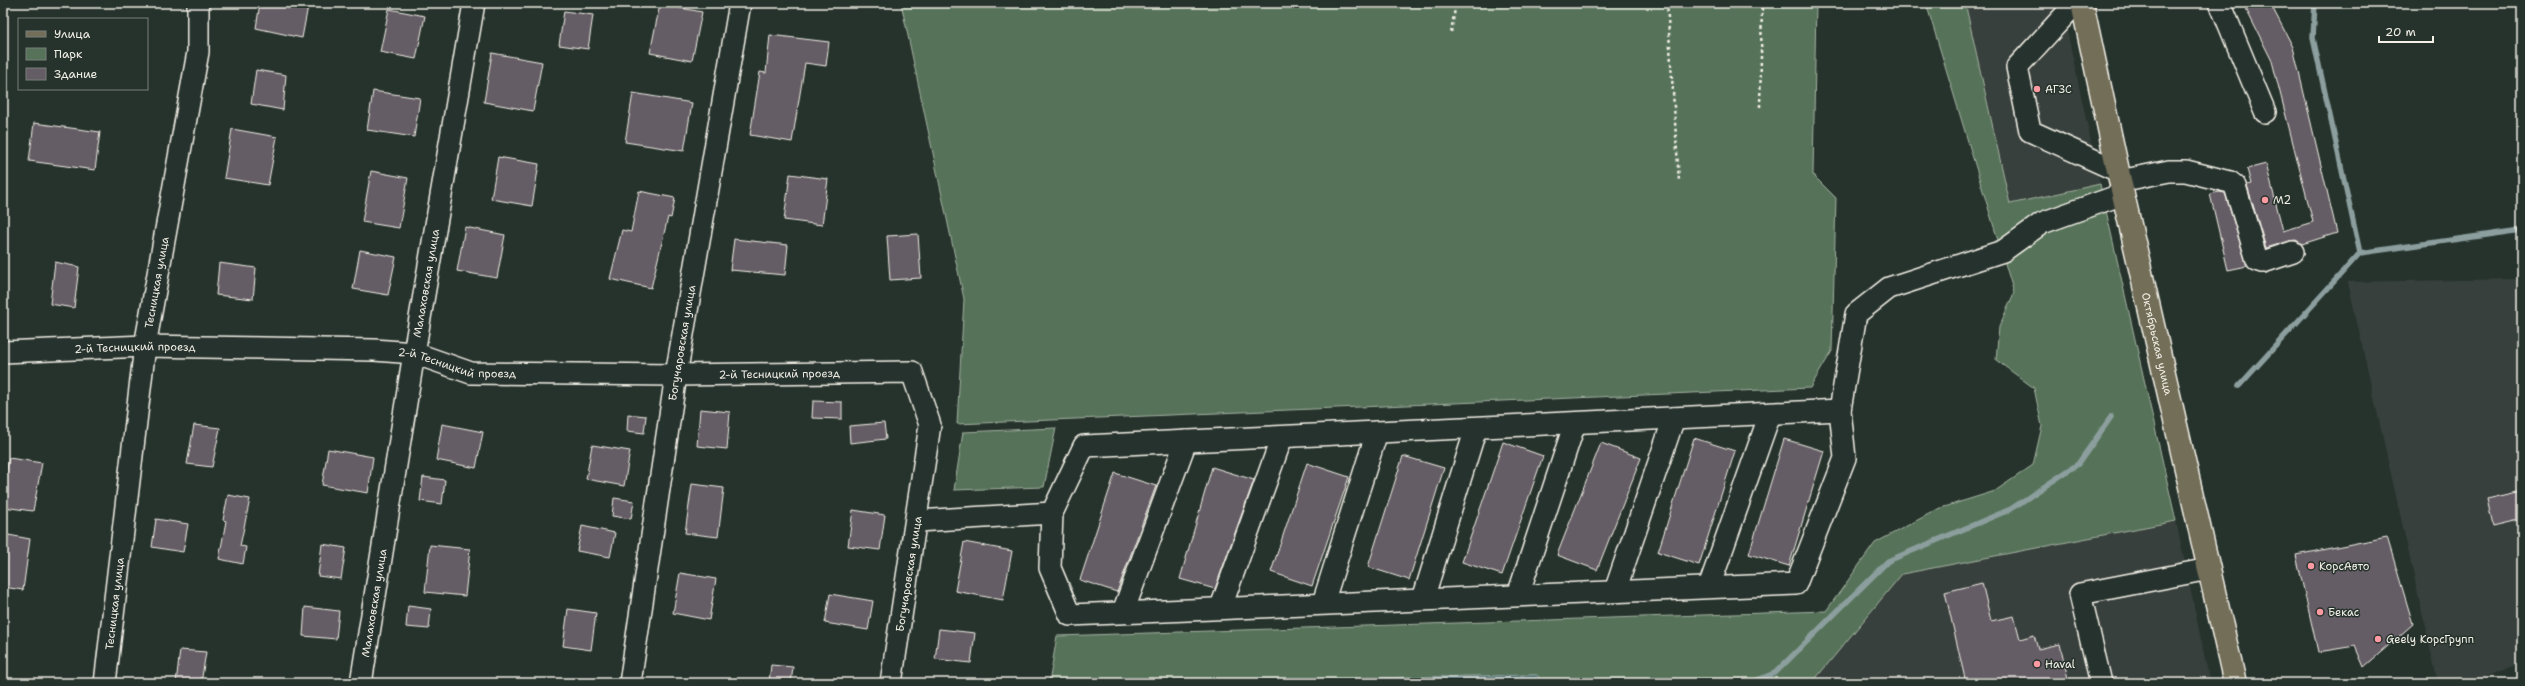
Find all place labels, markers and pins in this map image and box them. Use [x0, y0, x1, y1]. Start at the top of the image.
place label: АГЗС [2045, 82, 2072, 97]
marker: АГЗС [2032, 84, 2042, 94]
place label: М2 [2273, 193, 2291, 208]
marker: М2 [2260, 195, 2270, 205]
place label: КорсАвто [2319, 559, 2370, 574]
marker: КорсАвто [2306, 561, 2316, 571]
place label: Бекас [2328, 605, 2360, 620]
marker: Бекас [2315, 607, 2325, 617]
place label: Geely КорсГрупп [2386, 632, 2474, 647]
marker: Geely КорсГрупп [2373, 634, 2383, 644]
place label: Haval [2045, 657, 2076, 672]
marker: Haval [2032, 659, 2042, 669]

